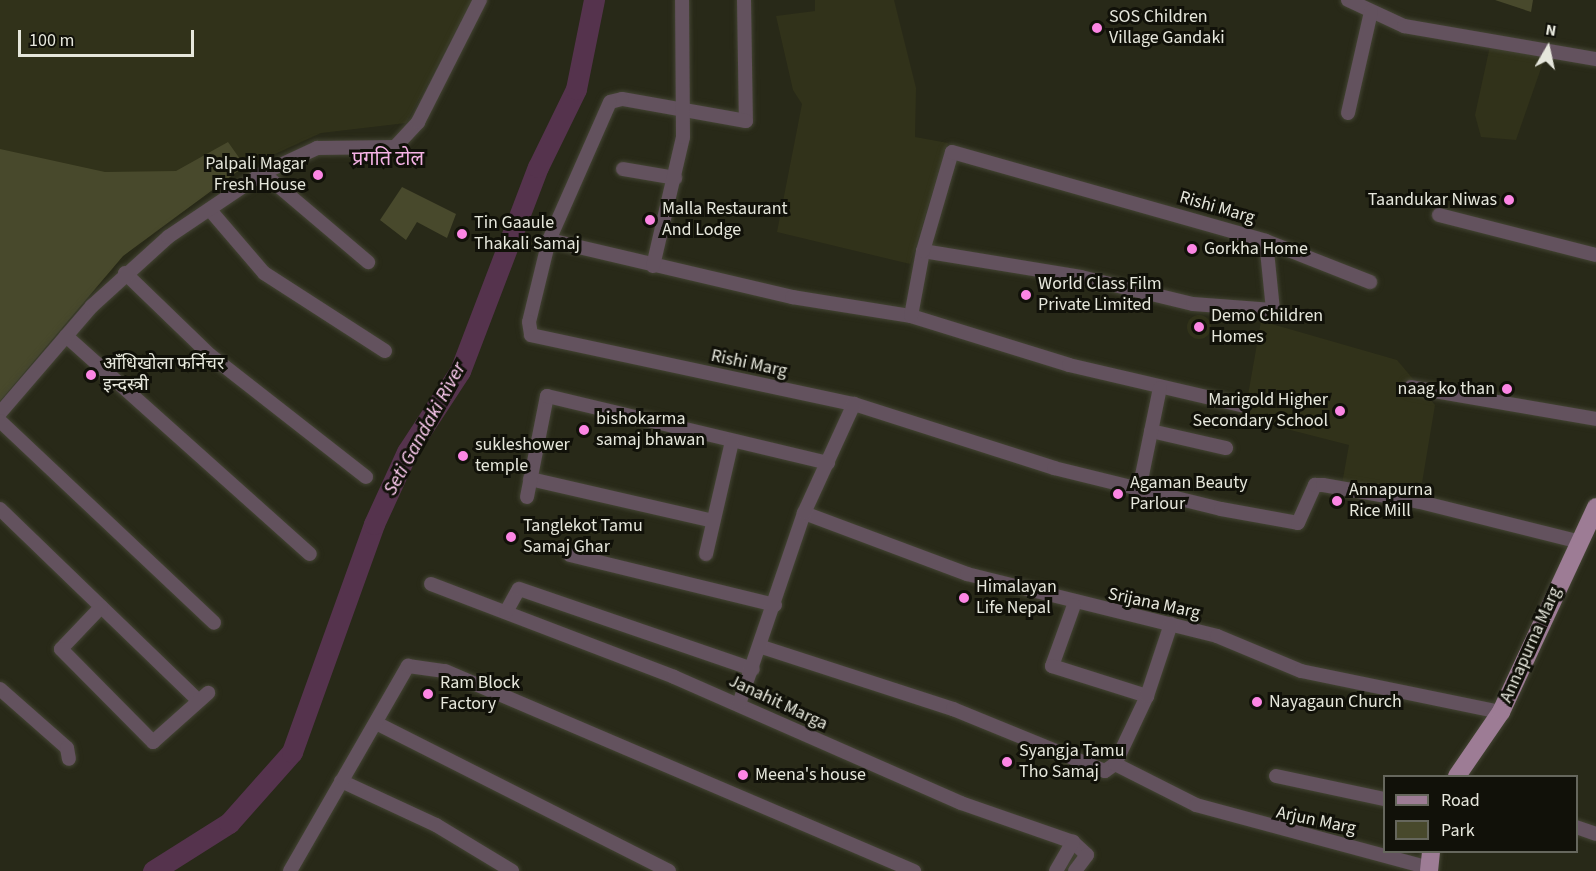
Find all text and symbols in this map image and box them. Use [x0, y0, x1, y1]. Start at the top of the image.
place label: SOS Children Village Gandaki [1109, 7, 1225, 50]
scale bar [21, 18, 196, 56]
north arrow [1518, 18, 1578, 78]
text: N [1544, 19, 1558, 42]
marker: SOS Children Village Gandaki [1090, 21, 1104, 35]
text: 100 m [29, 28, 74, 53]
district label: प्रगति टोल [352, 147, 424, 171]
place label: Palpali Magar Fresh House [205, 154, 306, 196]
marker: Palpali Magar Fresh House [311, 168, 325, 182]
street label: Rishi Marg [1177, 187, 1257, 229]
place label: Taandukar Niwas [1368, 189, 1497, 211]
marker: Taandukar Niwas [1502, 193, 1516, 207]
place label: Malla Restaurant And Lodge [662, 199, 788, 242]
place label: Tin Gaaule Thakali Samaj [474, 213, 580, 256]
marker: Malla Restaurant And Lodge [643, 213, 657, 227]
marker: Tin Gaaule Thakali Samaj [455, 227, 469, 241]
place label: Gorkha Home [1204, 238, 1308, 260]
marker: Gorkha Home [1185, 242, 1199, 256]
place label: World Class Film Private Limited [1038, 274, 1162, 316]
marker: World Class Film Private Limited [1019, 288, 1033, 302]
place label: Demo Children Homes [1211, 306, 1323, 348]
marker: Demo Children Homes [1192, 320, 1206, 334]
street label: Rishi Marg [709, 345, 789, 383]
place label: आँधिखोला फर्निचर इन्दस्त्री [103, 354, 224, 397]
water label: Seti Gandaki River [379, 358, 471, 500]
marker: आँधिखोला फर्निचर इन्दस्त्री [84, 368, 98, 382]
place label: naag ko than [1398, 378, 1495, 400]
marker: naag ko than [1500, 382, 1514, 396]
place label: Marigold Higher Secondary School [1193, 390, 1328, 432]
marker: Marigold Higher Secondary School [1333, 404, 1347, 418]
place label: bishokarma samaj bhawan [596, 409, 705, 452]
marker: bishokarma samaj bhawan [577, 423, 591, 437]
place label: sukleshower temple [475, 435, 570, 478]
marker: sukleshower temple [456, 449, 470, 463]
place label: Agaman Beauty Parlour [1130, 473, 1248, 516]
place label: Annapurna Rice Mill [1349, 480, 1432, 522]
marker: Agaman Beauty Parlour [1111, 487, 1125, 501]
marker: Annapurna Rice Mill [1330, 494, 1344, 508]
place label: Tanglekot Tamu Samaj Ghar [523, 516, 643, 558]
marker: Tanglekot Tamu Samaj Ghar [504, 530, 518, 544]
place label: Himalayan Life Nepal [976, 577, 1057, 620]
street label: Srijana Marg [1106, 584, 1202, 624]
street label: Annapurna Marg [1496, 584, 1566, 706]
marker: Himalayan Life Nepal [957, 591, 971, 605]
street label: Janahit Marga [725, 671, 831, 735]
place label: Ram Block Factory [440, 673, 520, 716]
marker: Ram Block Factory [421, 687, 435, 701]
place label: Nayagaun Church [1269, 691, 1402, 713]
marker: Nayagaun Church [1250, 695, 1264, 709]
place label: Syangja Tamu Tho Samaj [1019, 741, 1125, 783]
marker: Syangja Tamu Tho Samaj [1000, 755, 1014, 769]
place label: Meena's house [755, 764, 866, 786]
marker: Meena's house [736, 768, 750, 782]
legend [1383, 775, 1578, 853]
text: Road [1441, 788, 1480, 813]
street label: Arjun Marg [1274, 802, 1358, 840]
text: Park [1441, 818, 1475, 843]

